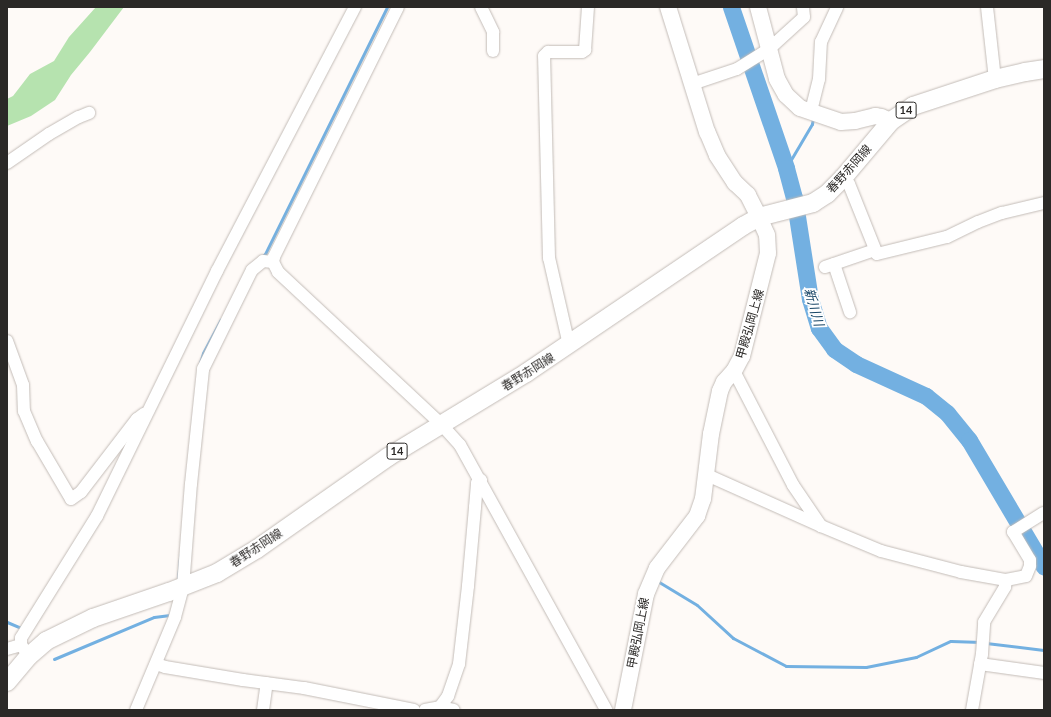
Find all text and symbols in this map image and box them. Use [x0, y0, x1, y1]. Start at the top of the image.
road number: 14 [895, 101, 917, 119]
street label: 春野赤岡線 [824, 142, 874, 196]
water label: 新川川 [801, 286, 827, 328]
street label: 甲殿弘岡上線 [733, 287, 767, 361]
street label: 春野赤岡線 [499, 350, 557, 394]
road number: 14 [386, 442, 408, 460]
street label: 春野赤岡線 [227, 526, 285, 570]
street label: 甲殿弘岡上線 [624, 596, 652, 670]

